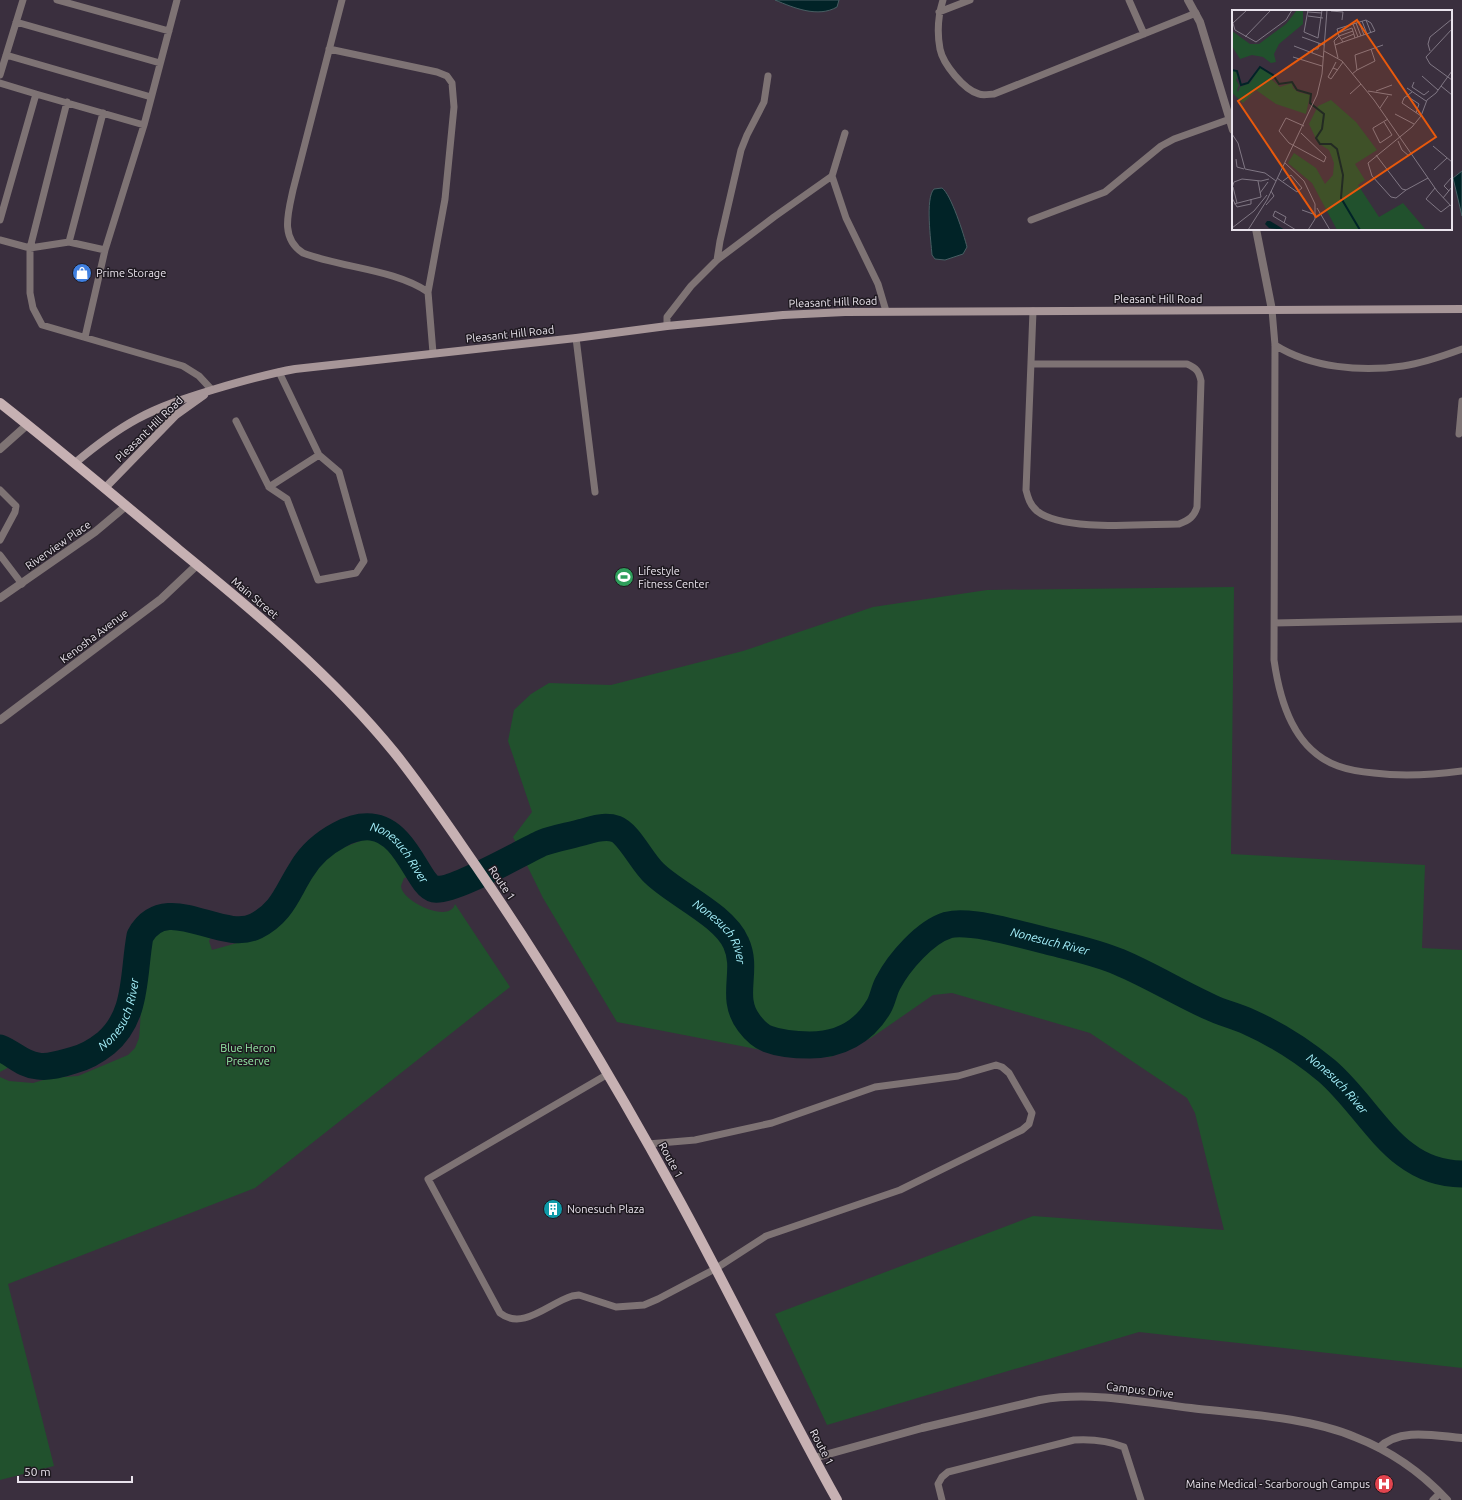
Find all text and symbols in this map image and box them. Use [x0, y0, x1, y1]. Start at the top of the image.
inset map [1232, 10, 1452, 230]
shop icon: Prime Storage [71, 262, 93, 284]
place label: Prime Storage [96, 267, 166, 279]
street label: Pleasant Hill Road [1114, 293, 1202, 305]
street label: Pleasant Hill Road [788, 294, 878, 310]
street label: Pleasant Hill Road [465, 323, 555, 345]
street label: Pleasant Hill Road [113, 394, 185, 464]
street label: Riverview Place [23, 518, 93, 572]
place label: Lifestyle Fitness Center [638, 565, 710, 590]
sports icon: Lifestyle Fitness Center [613, 566, 635, 588]
street label: Main Street [229, 575, 281, 621]
street label: Kenosha Avenue [58, 607, 130, 665]
water label: Nonesuch River [369, 820, 431, 886]
street label: Route 1 [486, 864, 518, 902]
water label: Nonesuch River [691, 897, 748, 965]
water label: Nonesuch River [1009, 925, 1091, 957]
water label: Nonesuch River [95, 977, 141, 1053]
park label: Blue Heron Preserve [220, 1042, 276, 1067]
water label: Nonesuch River [1304, 1051, 1371, 1117]
street label: Route 1 [656, 1140, 686, 1180]
building icon: Nonesuch Plaza [542, 1198, 564, 1220]
place label: Nonesuch Plaza [567, 1203, 644, 1215]
street label: Campus Drive [1106, 1380, 1174, 1400]
street label: Route 1 [808, 1427, 836, 1467]
scale bar [18, 1458, 132, 1484]
text: 50 m [24, 1465, 51, 1478]
hospital icon: Maine Medical - Scarborough Campus [1373, 1473, 1395, 1495]
place label: Maine Medical - Scarborough Campus [1186, 1478, 1370, 1490]

